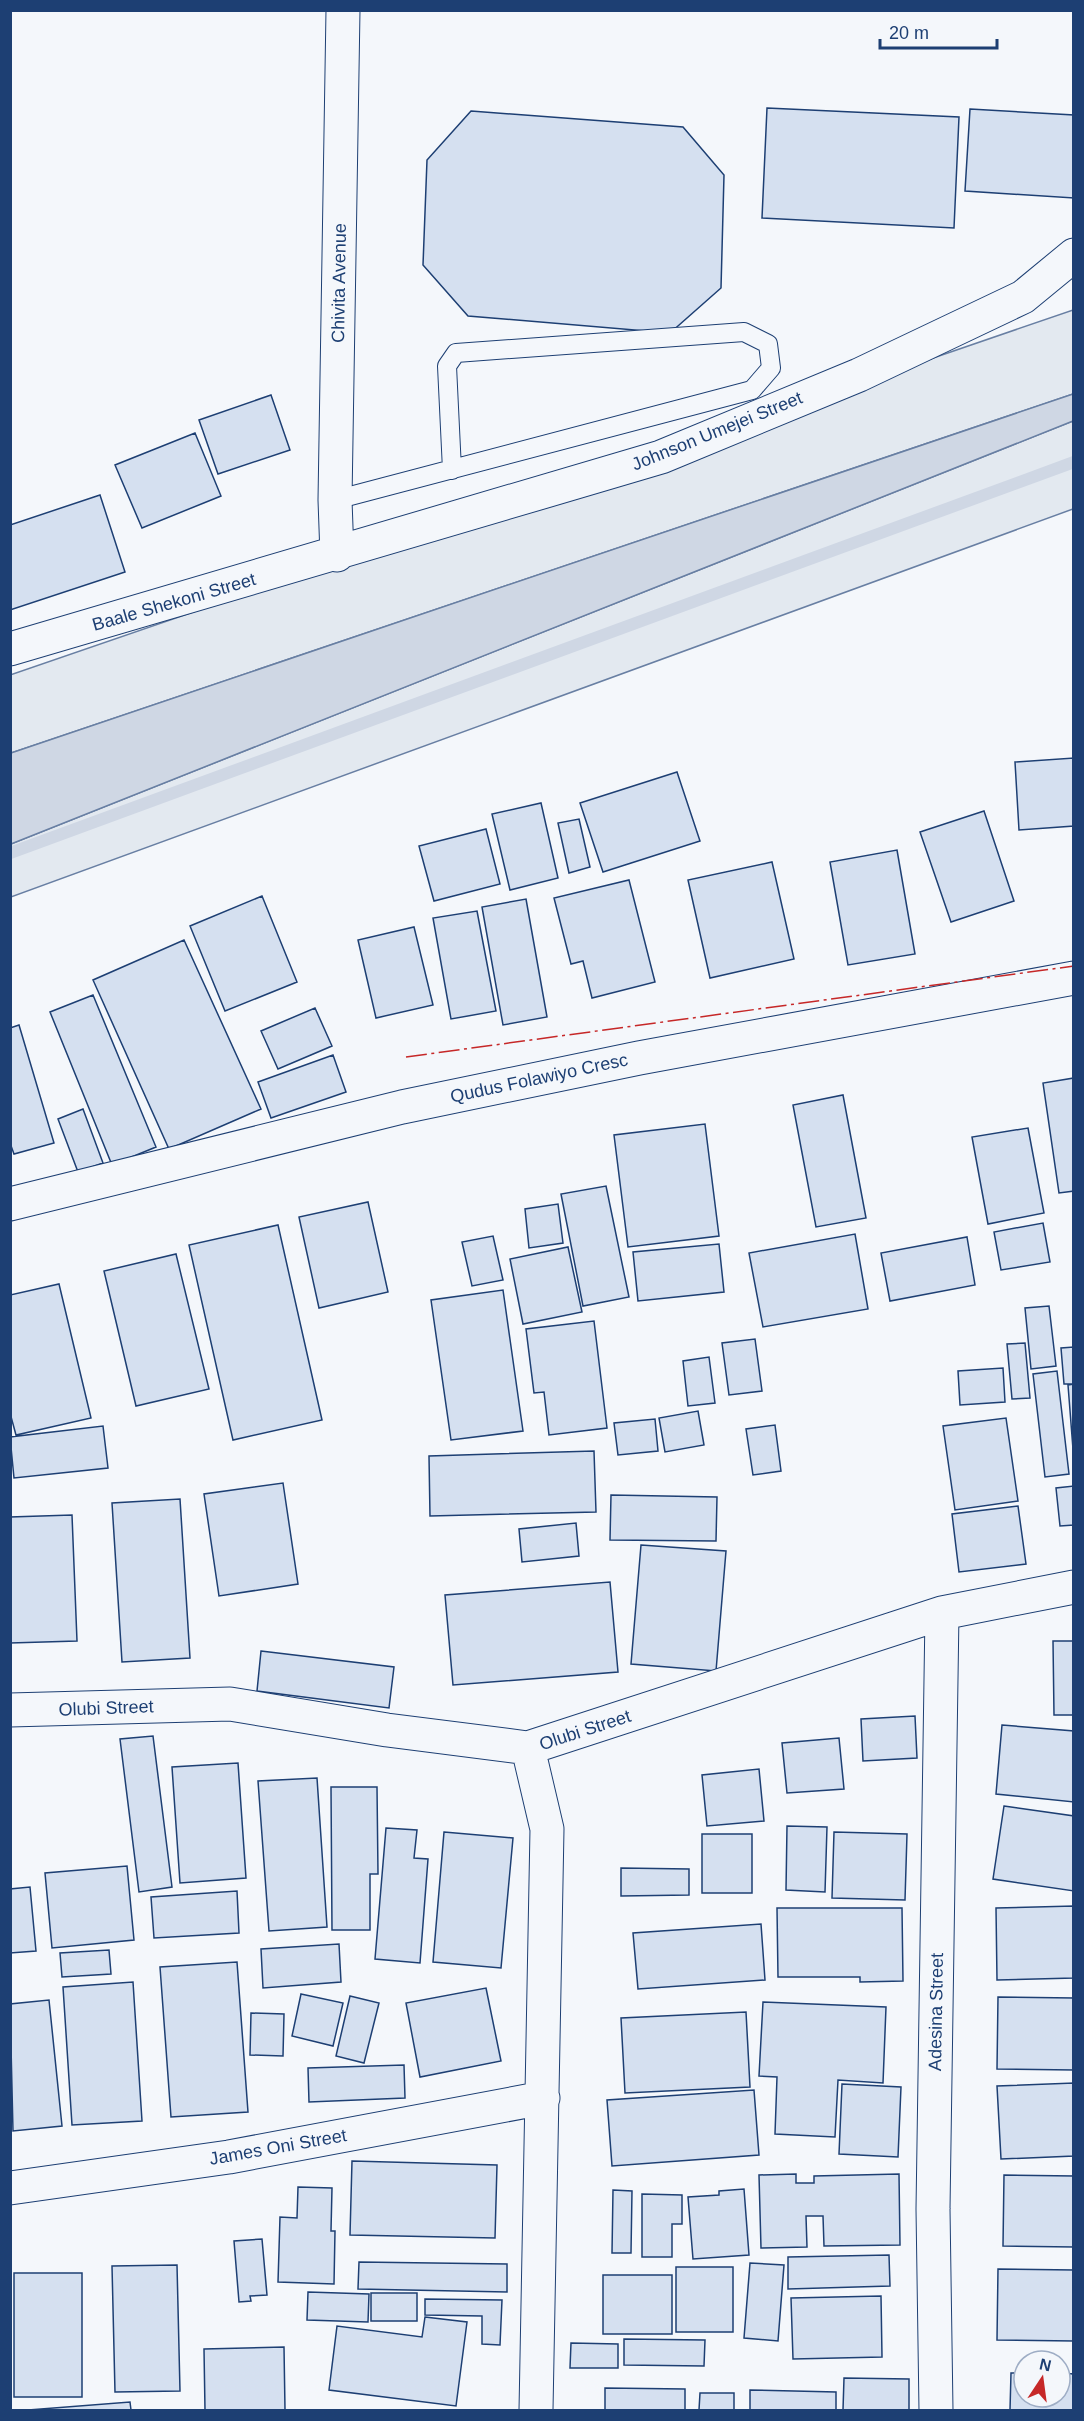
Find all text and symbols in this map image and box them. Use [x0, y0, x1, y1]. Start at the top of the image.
scale bar [880, 12, 997, 50]
text: 20 m [889, 23, 929, 43]
street label: Chivita Avenue [328, 223, 350, 343]
street label: Johnson Umejei Street [629, 388, 805, 474]
street label: Baale Shekoni Street [90, 569, 258, 635]
street label: Qudus Folawiyo Cresc [448, 1049, 630, 1107]
street label: Olubi Street [58, 1696, 154, 1720]
street label: Olubi Street [537, 1706, 633, 1754]
street label: Adesina Street [925, 1953, 947, 2071]
street label: James Oni Street [208, 2125, 348, 2169]
north arrow [1012, 2349, 1072, 2409]
text: N [1038, 2355, 1053, 2374]

